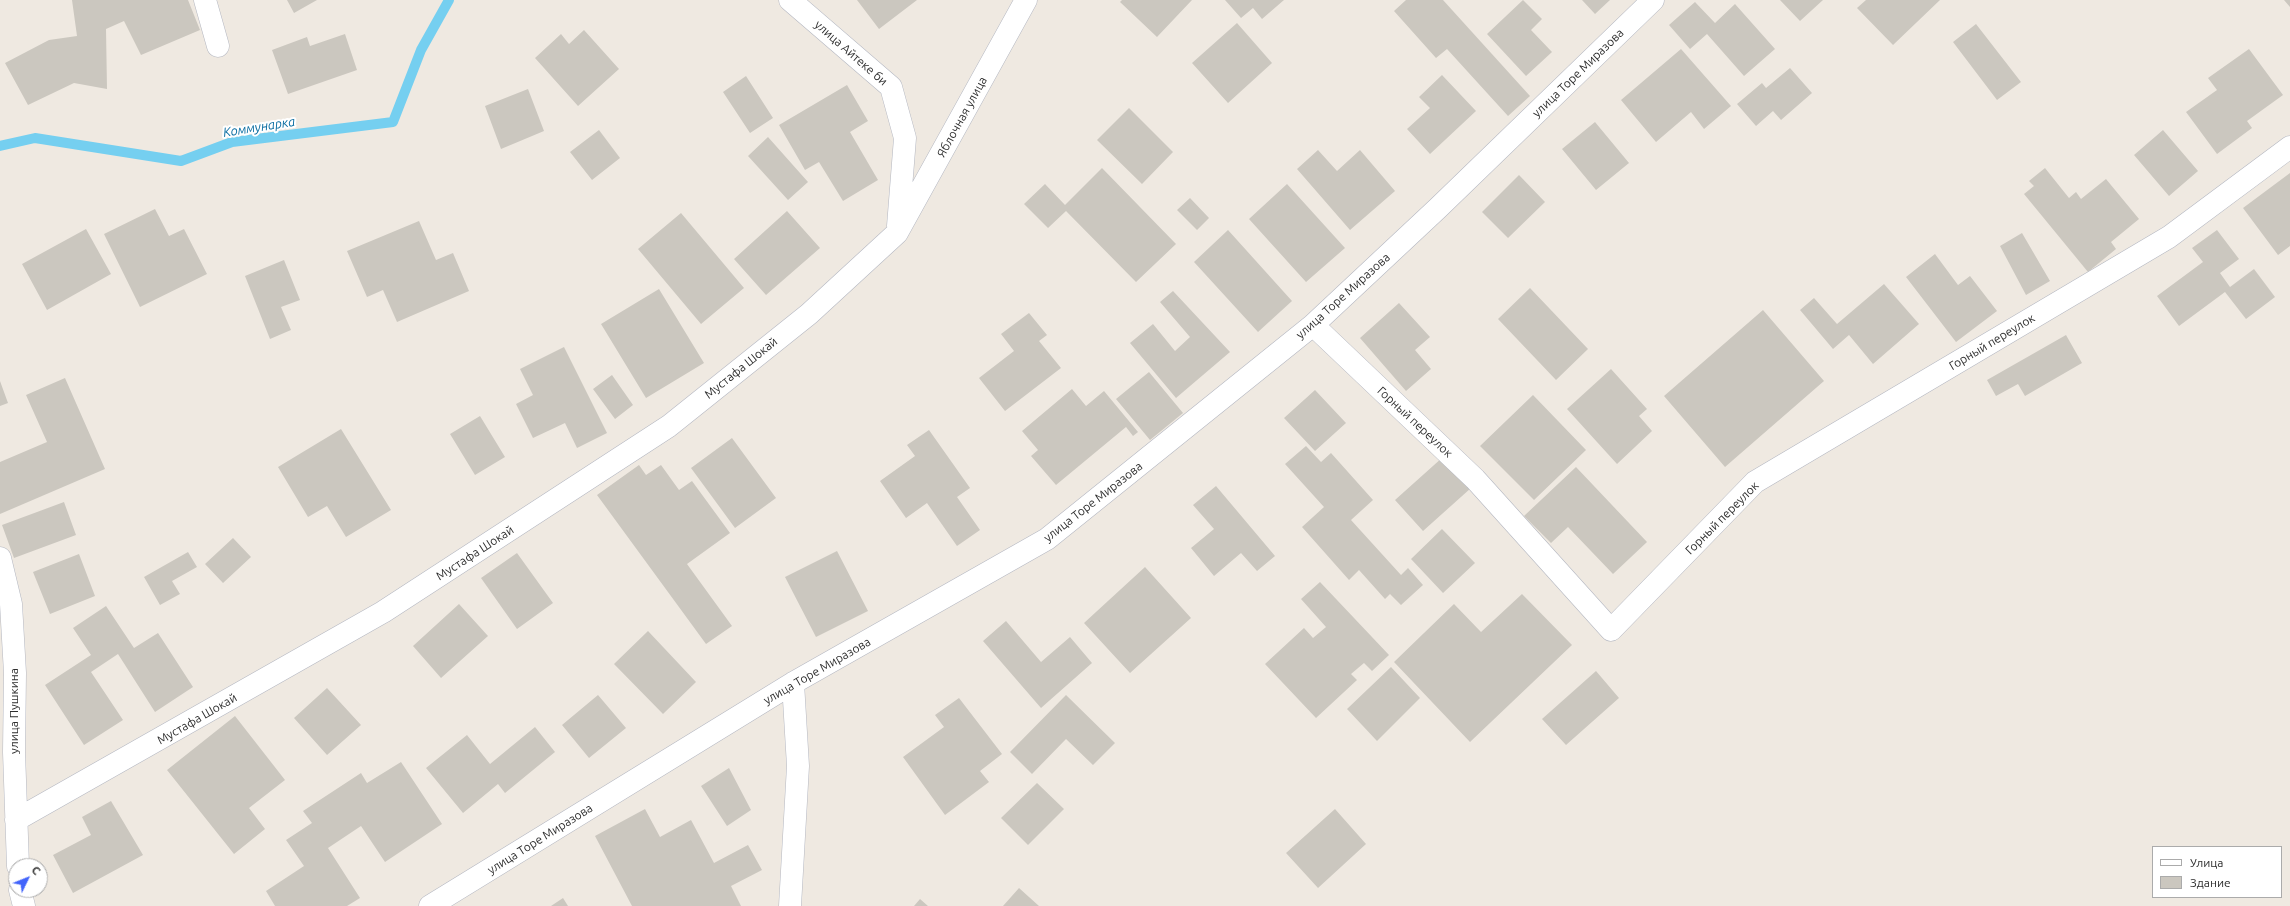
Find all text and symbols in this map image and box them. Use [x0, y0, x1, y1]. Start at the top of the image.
street label: улица Айтеке би [812, 17, 890, 89]
street label: улица Торе Миразова [1529, 26, 1627, 120]
street label: Яблочная улица [934, 74, 990, 160]
water label: Коммунарка [222, 114, 296, 140]
street label: улица Торе Миразова [1293, 250, 1393, 342]
street label: Горный переулок [1946, 311, 2038, 373]
street label: Мустафа Шокай [702, 334, 780, 402]
street label: Горный переулок [1374, 383, 1456, 461]
street label: улица Торе Миразова [1041, 459, 1145, 545]
street label: Горный переулок [1682, 478, 1762, 558]
street label: Мустафа Шокай [434, 523, 516, 583]
street label: улица Торе Миразова [761, 634, 873, 708]
street label: улица Пушкина [7, 668, 21, 754]
street label: Мустафа Шокай [155, 690, 239, 748]
street label: улица Торе Миразова [485, 801, 595, 877]
legend [2152, 846, 2282, 898]
text: Улица [2190, 856, 2223, 869]
north arrow [8, 858, 48, 898]
text: С [29, 864, 43, 877]
text: Здание [2190, 876, 2231, 889]

